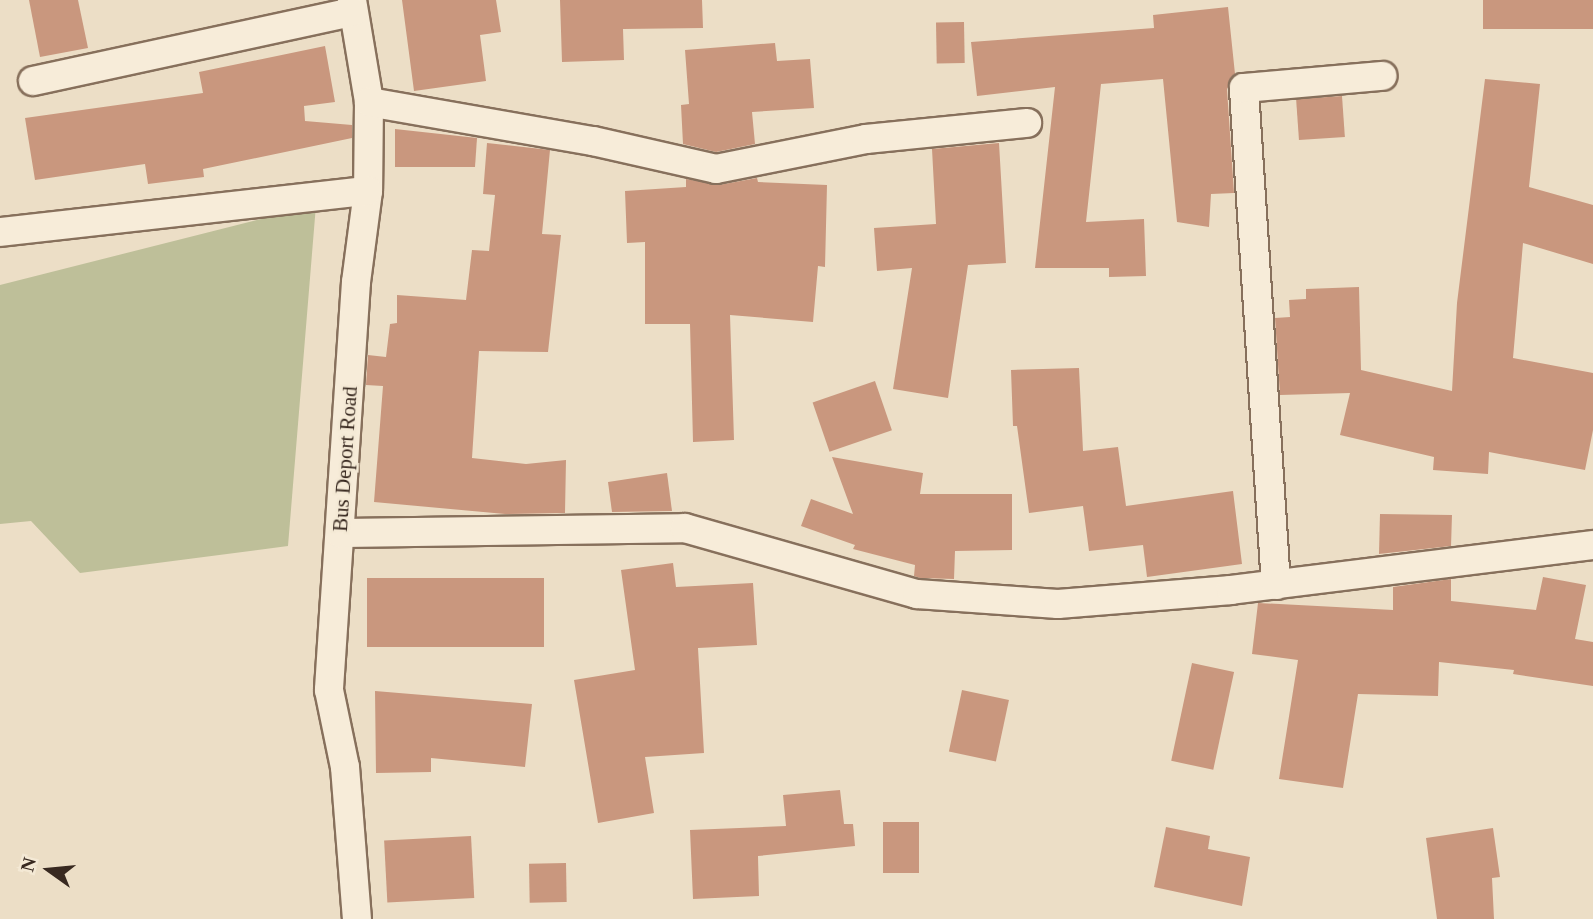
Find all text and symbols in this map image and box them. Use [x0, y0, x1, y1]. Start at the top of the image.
street label: Bus Deport Road [327, 385, 363, 533]
north arrow [14, 835, 84, 905]
text: N [16, 855, 40, 874]

